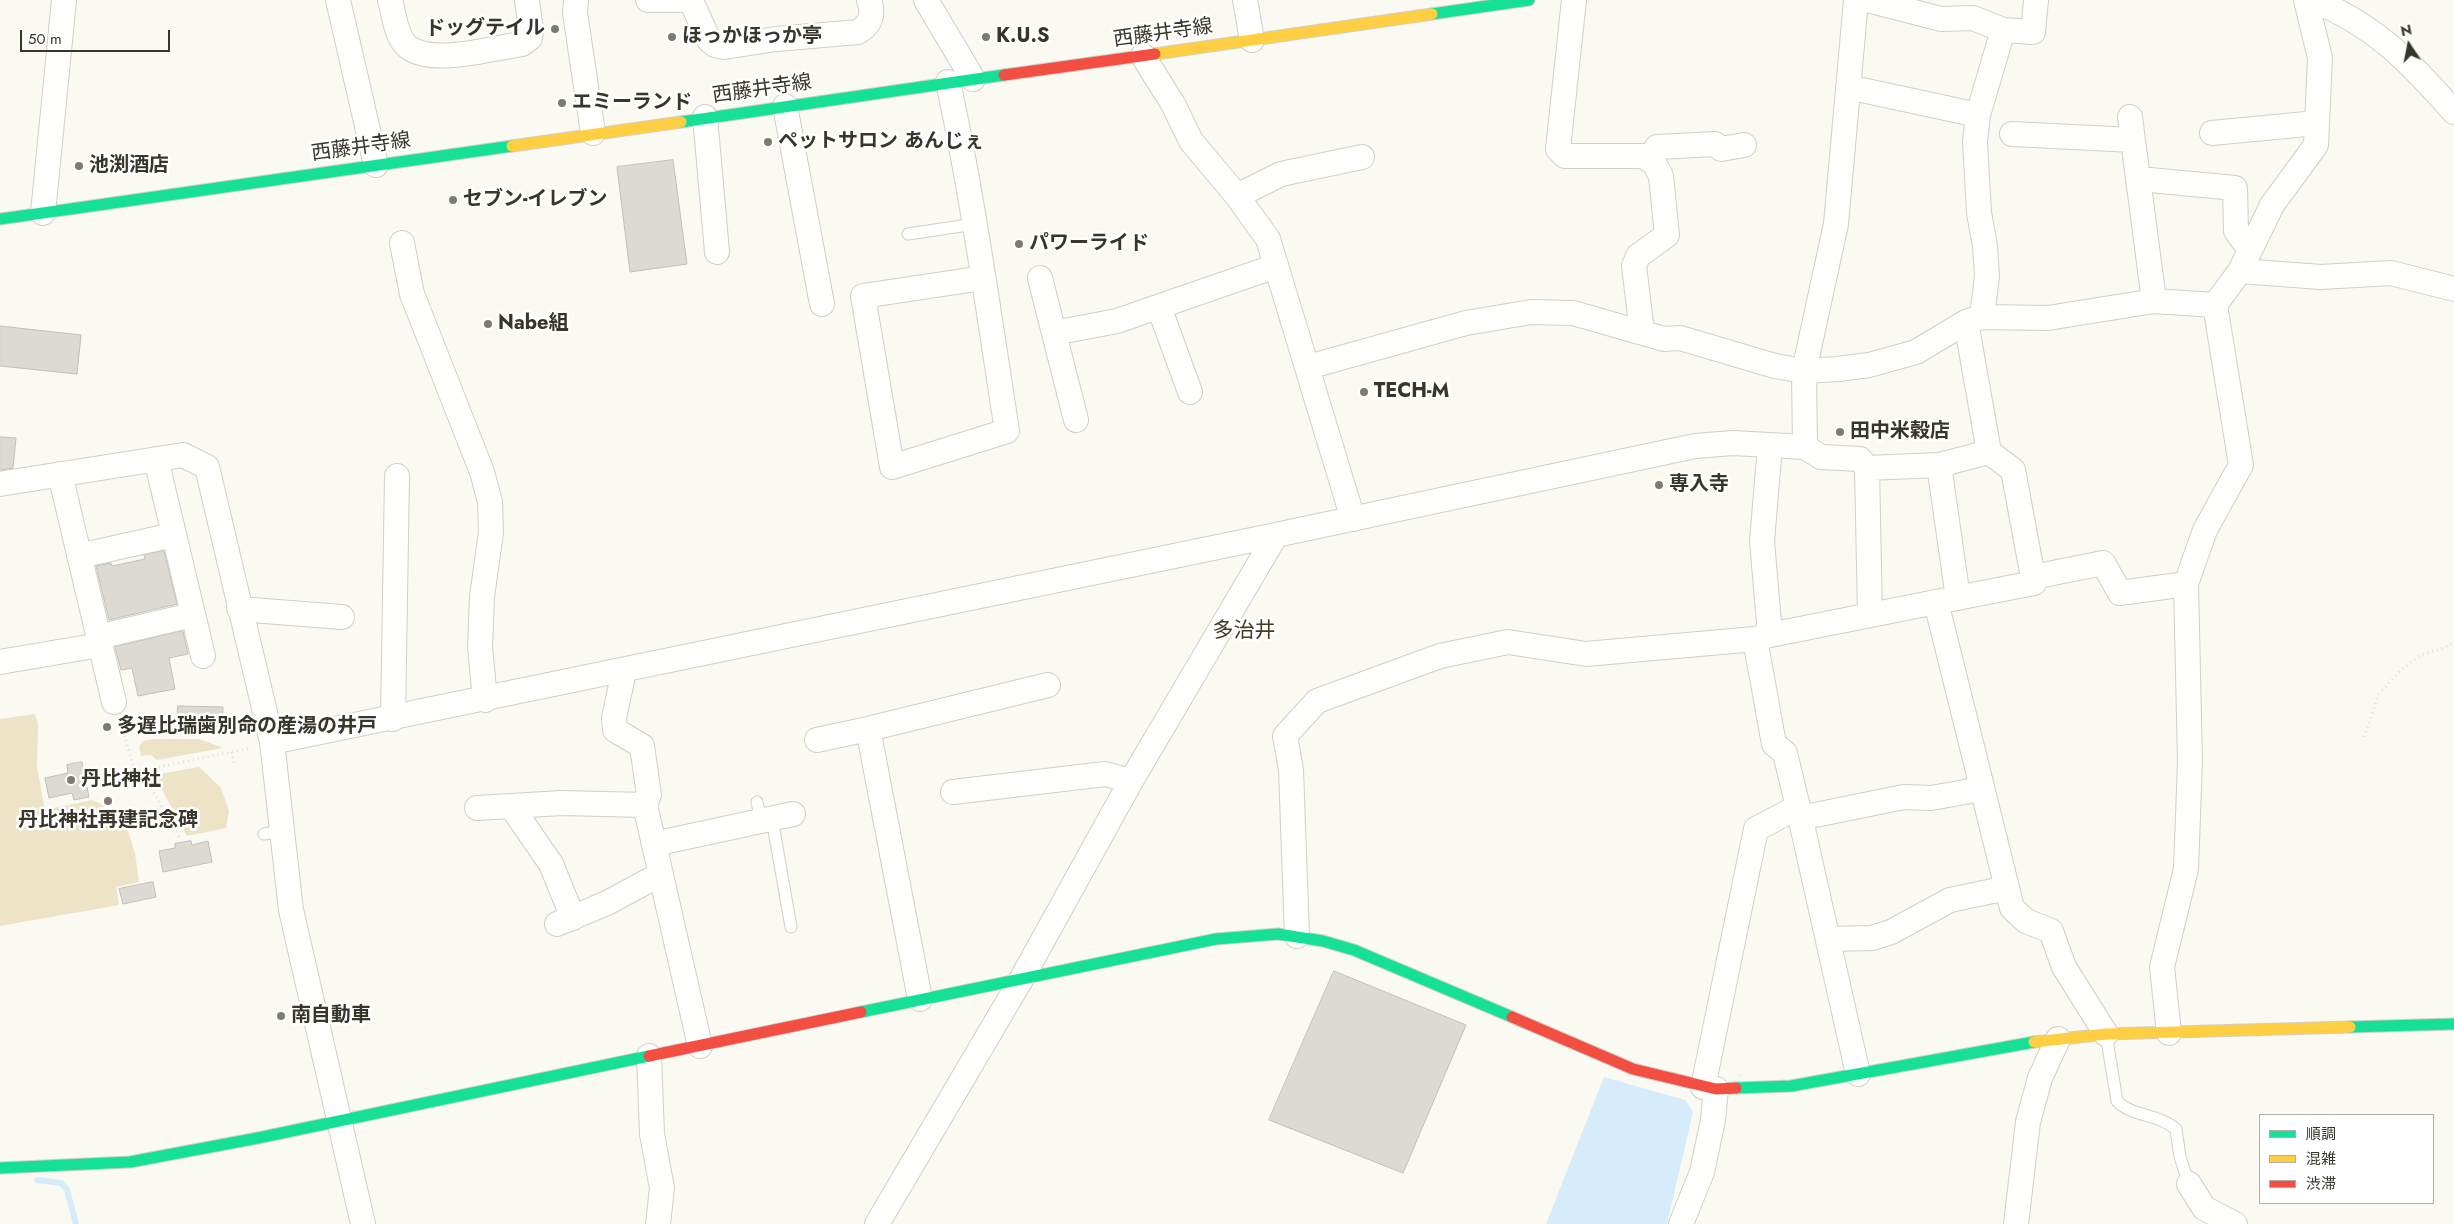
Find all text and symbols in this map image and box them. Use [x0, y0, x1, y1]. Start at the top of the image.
street label: 西藤井寺線 [1112, 15, 1214, 53]
place label: ドッグテイル [425, 17, 545, 41]
text: N [2399, 19, 2414, 41]
scale bar [22, 20, 172, 52]
north arrow [2384, 20, 2434, 70]
marker: ドッグテイル [549, 23, 561, 35]
place label: ほっかほっか亭 [682, 25, 822, 49]
place label: K.U.S [996, 25, 1049, 49]
text: 50 m [28, 28, 62, 50]
marker: ほっかほっか亭 [666, 31, 678, 43]
marker: K.U.S [980, 31, 992, 43]
street label: 西藤井寺線 [711, 71, 813, 109]
place label: エミーランド [572, 91, 692, 115]
marker: エミーランド [556, 97, 568, 109]
street label: 西藤井寺線 [310, 129, 412, 167]
place label: ペットサロン あんじぇ [778, 130, 984, 154]
marker: ペットサロン あんじぇ [762, 136, 774, 148]
place label: 池渕酒店 [89, 154, 169, 178]
marker: 池渕酒店 [73, 160, 85, 172]
place label: セブン-イレブン [463, 188, 607, 212]
marker: セブン-イレブン [447, 194, 459, 206]
place label: パワーライド [1029, 232, 1149, 256]
marker: パワーライド [1013, 238, 1025, 250]
place label: Nabe組 [498, 312, 568, 336]
marker: Nabe組 [482, 318, 494, 330]
place label: TECH-M [1374, 380, 1449, 404]
marker: TECH-M [1358, 386, 1370, 398]
place label: 田中米穀店 [1850, 420, 1950, 444]
marker: 田中米穀店 [1834, 426, 1846, 438]
place label: 専入寺 [1669, 473, 1729, 497]
marker: 専入寺 [1653, 479, 1665, 491]
district label: 多治井 [1213, 619, 1275, 645]
place label: 多遅比瑞歯別命の産湯の井戸 [117, 715, 377, 739]
marker: 多遅比瑞歯別命の産湯の井戸 [101, 721, 113, 733]
place label: 丹比神社 [81, 768, 161, 792]
marker: 丹比神社 [65, 774, 77, 786]
marker: 丹比神社再建記念碑 [102, 795, 114, 807]
place label: 丹比神社再建記念碑 [18, 809, 198, 833]
place label: 南自動車 [291, 1004, 371, 1028]
marker: 南自動車 [275, 1010, 287, 1022]
legend [2259, 1114, 2434, 1204]
text: 順調 [2306, 1123, 2336, 1145]
text: 混雑 [2306, 1148, 2336, 1170]
text: 渋滞 [2306, 1173, 2336, 1195]

